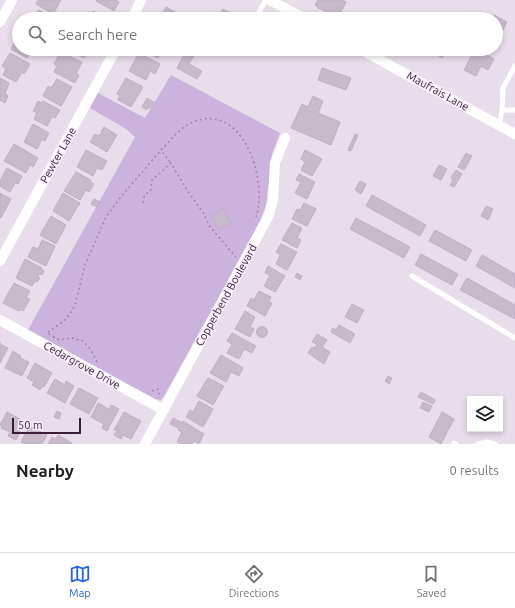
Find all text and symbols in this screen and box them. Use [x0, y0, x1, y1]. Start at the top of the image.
search box [12, 12, 503, 56]
icon: search [26, 23, 48, 45]
text: Search here [58, 26, 137, 43]
street label: Maufrais Lane [405, 69, 471, 113]
street label: Pewter Lane [38, 125, 78, 185]
street label: Copperbend Boulevard [193, 242, 259, 348]
street label: Cedargrove Drive [42, 339, 122, 391]
map controls [467, 396, 503, 432]
button: layers [467, 396, 503, 432]
scale bar [12, 416, 81, 435]
text: 50 m [18, 419, 42, 431]
text: Nearby [16, 461, 74, 480]
text: 0 results [449, 463, 499, 477]
tab: Map [69, 563, 91, 599]
tab: Directions [229, 563, 279, 599]
tab: Saved [417, 563, 446, 599]

